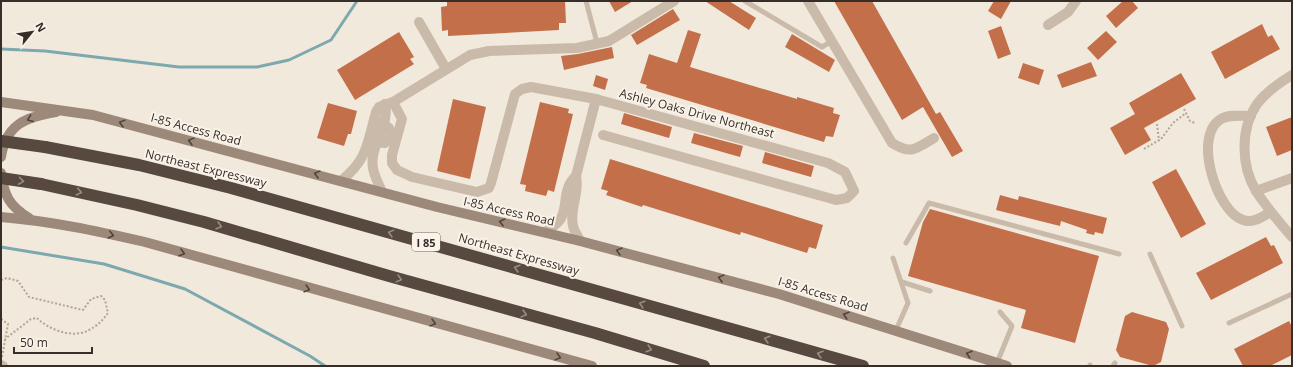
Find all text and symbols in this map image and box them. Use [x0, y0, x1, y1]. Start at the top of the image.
north arrow [12, 12, 52, 52]
text: N [32, 19, 50, 34]
street label: Ashley Oaks Drive Northeast [618, 84, 776, 142]
street label: I-85 Access Road [149, 109, 243, 149]
one-way arrow [27, 114, 34, 122]
one-way arrow [119, 119, 125, 127]
one-way arrow [188, 137, 195, 146]
street label: Northeast Expressway [143, 145, 269, 192]
one-way arrow [314, 171, 320, 179]
one-way arrow [18, 176, 24, 185]
one-way arrow [76, 188, 82, 196]
street label: I-85 Access Road [462, 192, 556, 230]
one-way arrow [498, 219, 505, 227]
one-way arrow [215, 221, 222, 230]
one-way arrow [388, 229, 395, 237]
street label: Northeast Expressway [457, 229, 582, 280]
one-way arrow [108, 230, 114, 238]
road number: I 85 [412, 233, 440, 251]
one-way arrow [616, 247, 623, 256]
one-way arrow [179, 248, 186, 257]
one-way arrow [513, 264, 520, 273]
street label: I-85 Access Road [776, 272, 870, 316]
one-way arrow [395, 274, 402, 283]
one-way arrow [718, 275, 724, 283]
one-way arrow [304, 284, 311, 293]
one-way arrow [638, 300, 645, 309]
one-way arrow [521, 309, 528, 317]
one-way arrow [842, 311, 849, 320]
one-way arrow [429, 318, 436, 327]
scale bar [14, 329, 92, 355]
text: 50 m [20, 334, 48, 351]
one-way arrow [763, 335, 770, 344]
one-way arrow [646, 345, 653, 353]
one-way arrow [817, 350, 824, 359]
one-way arrow [966, 350, 973, 359]
one-way arrow [555, 352, 562, 361]

